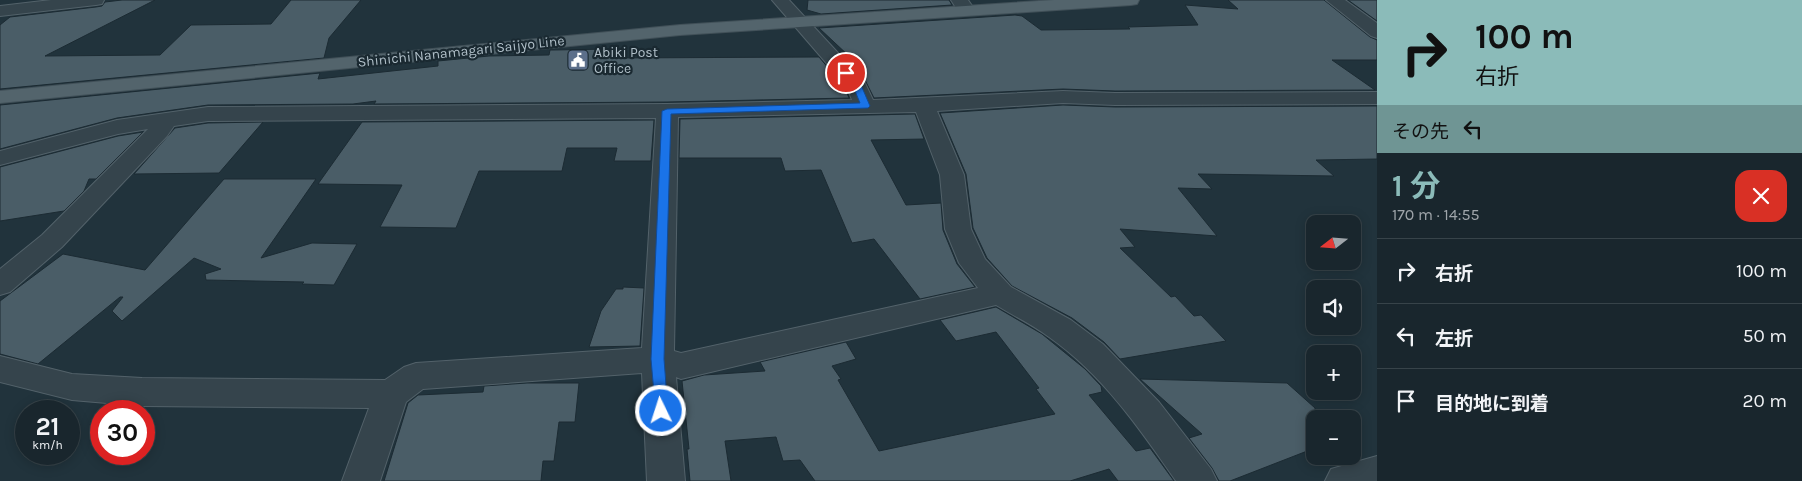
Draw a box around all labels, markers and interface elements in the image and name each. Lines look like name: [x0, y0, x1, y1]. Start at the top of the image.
text: 100 m: [1475, 16, 1574, 57]
icon: right: [1392, 20, 1457, 85]
street label: Shinichi Nanamagari Saijyo Line: [357, 32, 565, 71]
place label: Abiki Post Office: [594, 44, 658, 77]
public building icon: Abiki Post Office: [566, 48, 590, 72]
pin: [825, 52, 867, 94]
icon: arrive: [832, 59, 860, 87]
text: 右折: [1475, 64, 1519, 90]
icon: left: [1459, 115, 1487, 143]
text: その先: [1392, 121, 1449, 143]
text: 1 分: [1392, 168, 1440, 204]
button: close: [1735, 170, 1787, 222]
text: 170 m · 14:55: [1392, 205, 1480, 224]
north arrow: [1306, 215, 1361, 270]
map controls: [1306, 215, 1361, 465]
icon: right: [1392, 257, 1420, 285]
text: 100 m: [1736, 260, 1787, 282]
text: 右折: [1435, 263, 1473, 285]
button: sound: [1306, 280, 1361, 335]
icon: left: [1392, 322, 1420, 350]
text: 50 m: [1743, 325, 1787, 347]
text: 左折: [1435, 328, 1473, 350]
button: +: [1306, 345, 1361, 400]
position arrow: [634, 384, 686, 436]
icon: arrive: [1392, 387, 1420, 415]
text: 20 m: [1742, 390, 1787, 412]
text: 目的地に到着: [1435, 393, 1549, 415]
speed limit sign: 30: [90, 400, 155, 465]
button: −: [1306, 410, 1361, 465]
text: 21: [35, 412, 60, 441]
text: km/h: [32, 438, 63, 452]

